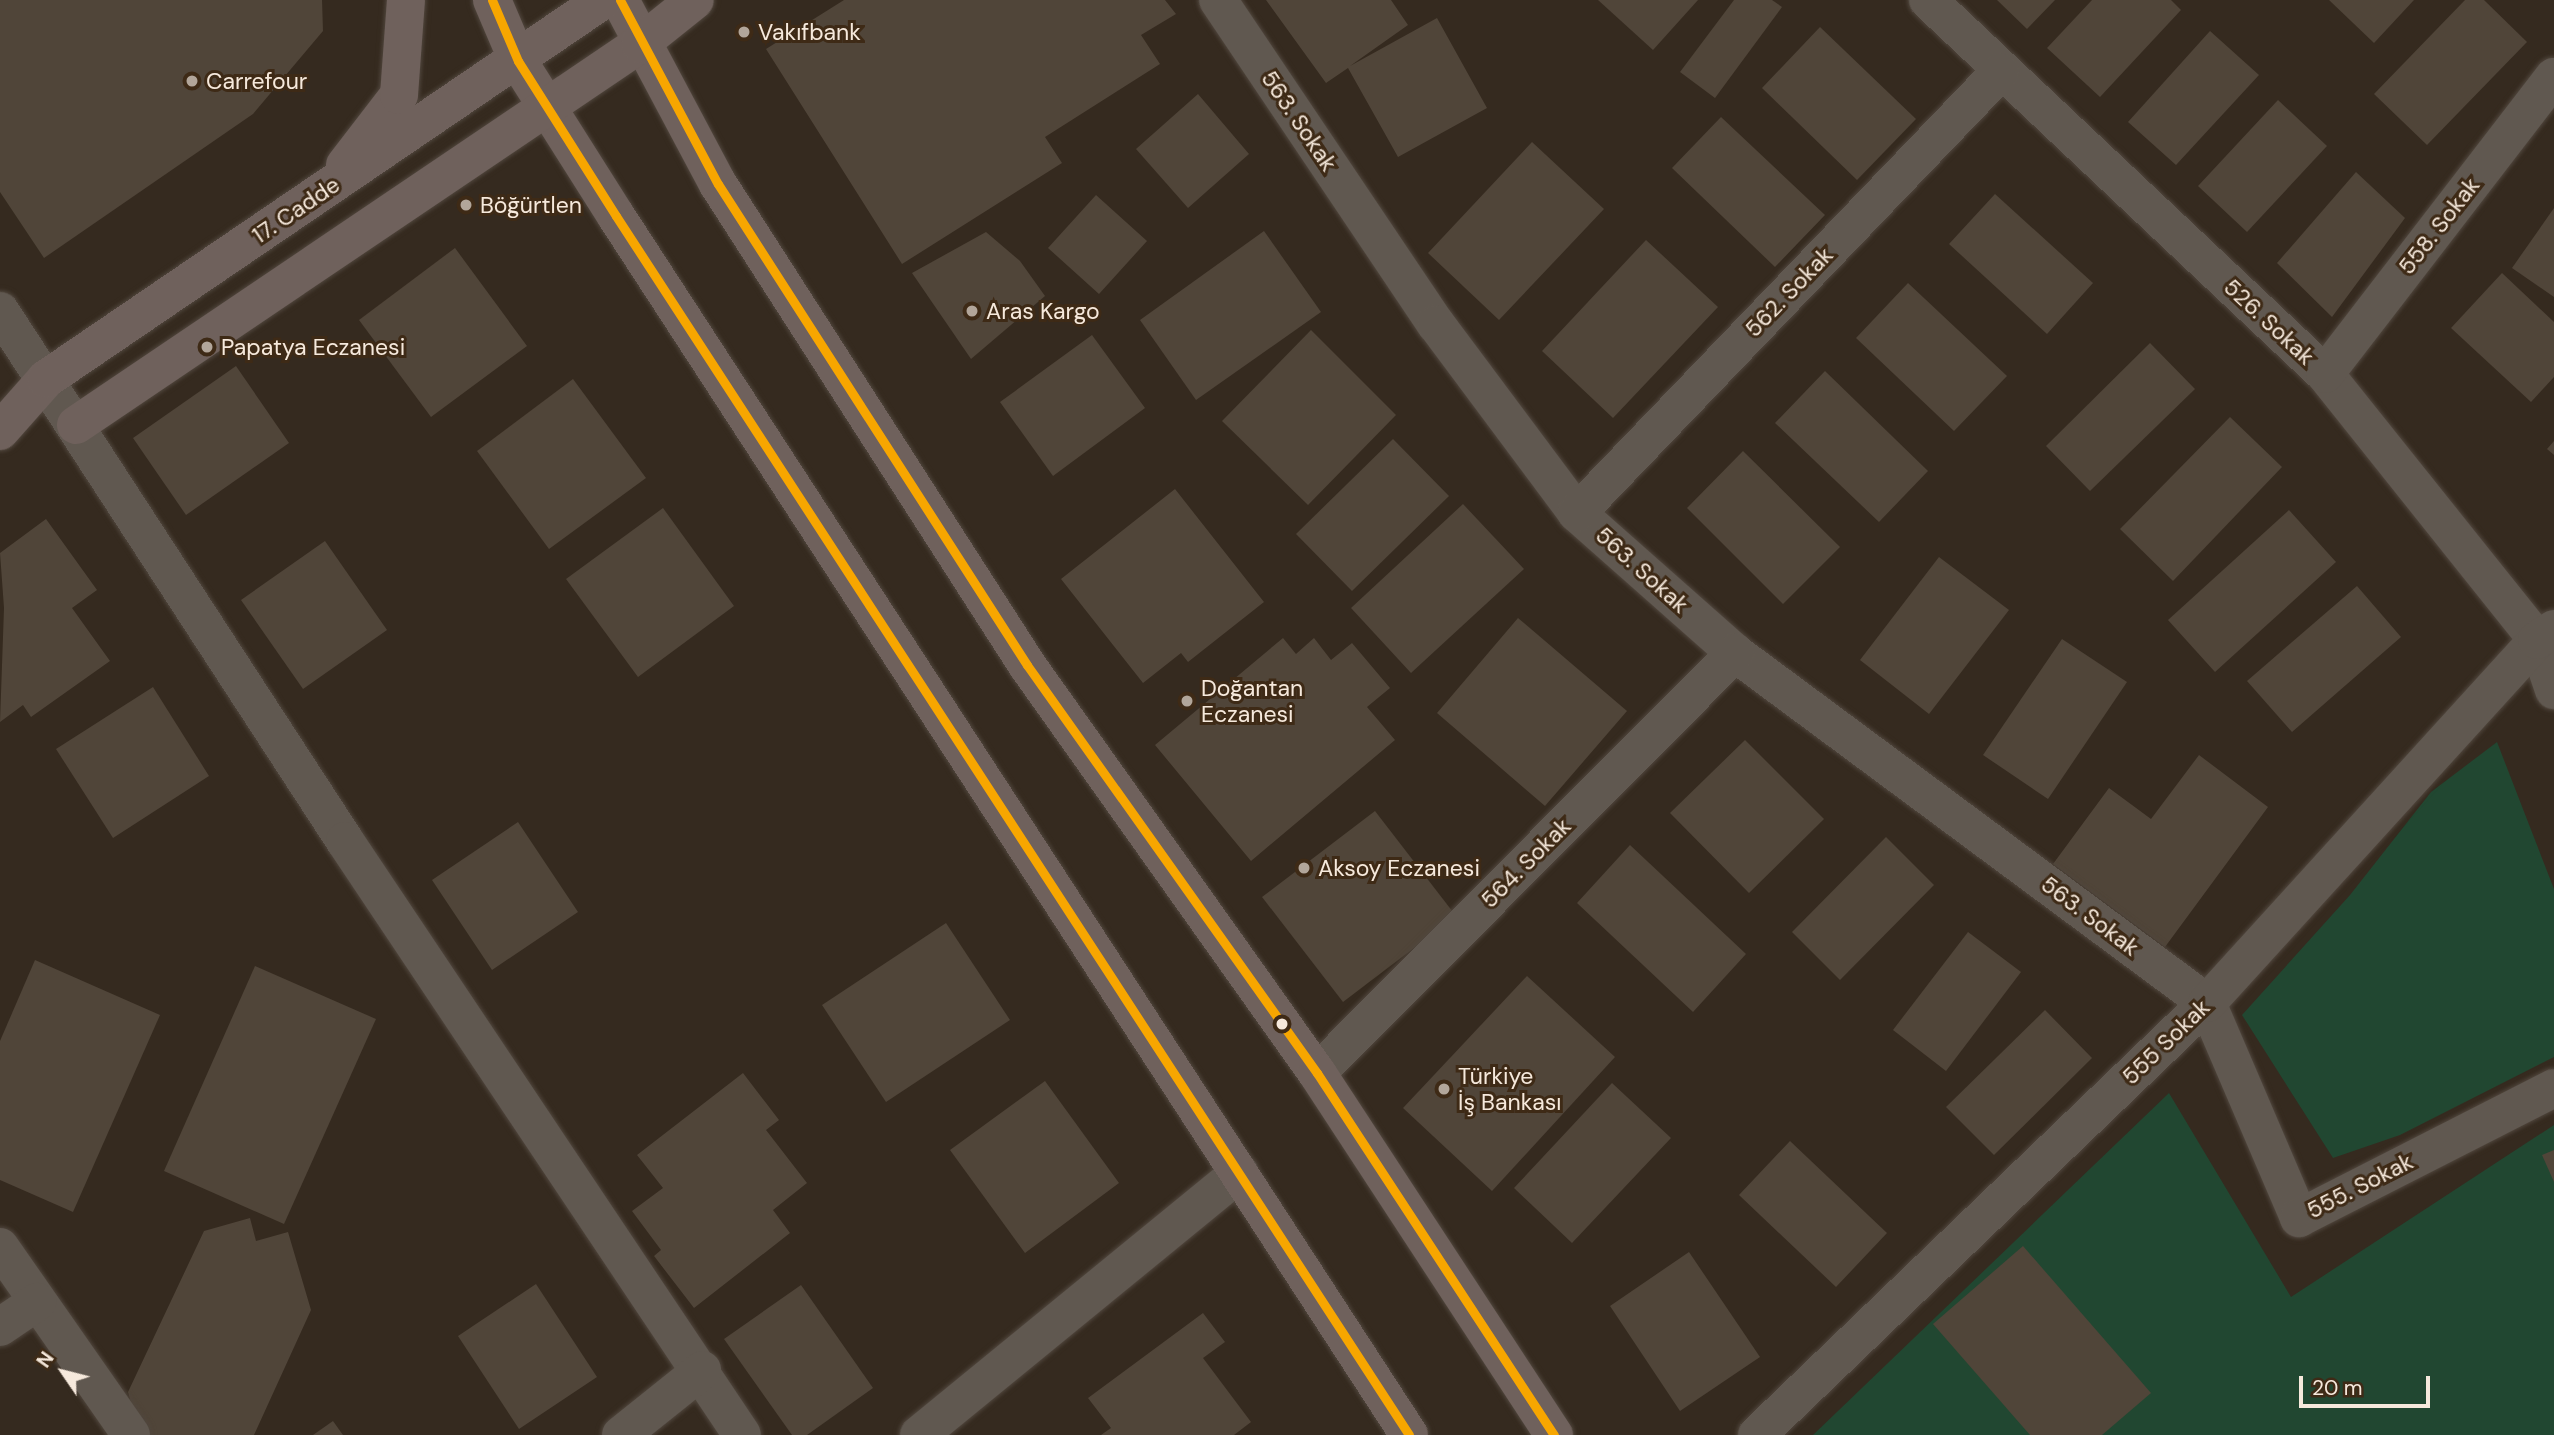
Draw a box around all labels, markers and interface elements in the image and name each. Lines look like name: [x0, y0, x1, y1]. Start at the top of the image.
place label: Vakıfbank: [758, 18, 861, 46]
marker: Vakıfbank: [736, 24, 752, 40]
street label: 563. Sokak: [1255, 65, 1343, 177]
place label: Carrefour: [206, 67, 307, 95]
marker: Carrefour: [184, 73, 200, 89]
street label: 17. Cadde: [247, 171, 345, 249]
street label: 558. Sokak: [2393, 172, 2485, 280]
place label: Böğürtlen: [480, 191, 582, 219]
marker: Böğürtlen: [458, 197, 474, 213]
street label: 562. Sokak: [1739, 241, 1839, 343]
street label: 526. Sokak: [2218, 273, 2320, 371]
place label: Aras Kargo: [986, 297, 1100, 325]
marker: Aras Kargo: [964, 303, 980, 319]
place label: Papatya Eczanesi: [221, 333, 405, 361]
marker: Papatya Eczanesi: [199, 339, 215, 355]
street label: 563. Sokak: [1590, 521, 1694, 619]
place label: Doğantan Eczanesi: [1201, 674, 1303, 728]
marker: Doğantan Eczanesi: [1179, 693, 1195, 709]
street label: 564. Sokak: [1475, 812, 1577, 914]
place label: Aksoy Eczanesi: [1318, 854, 1480, 882]
marker: Aksoy Eczanesi: [1296, 860, 1312, 876]
street label: 563. Sokak: [2036, 870, 2144, 962]
street label: 555 Sokak: [2117, 994, 2215, 1090]
unlabelled marker: [1275, 1017, 1289, 1031]
place label: Türkiye İş Bankası: [1458, 1062, 1561, 1116]
marker: Türkiye İş Bankası: [1436, 1081, 1452, 1097]
street label: 555. Sokak: [2302, 1148, 2418, 1224]
north arrow: [28, 1337, 98, 1407]
text: N: [31, 1347, 60, 1373]
scale bar: [2302, 1362, 2433, 1406]
text: 20 m: [2312, 1374, 2363, 1402]

